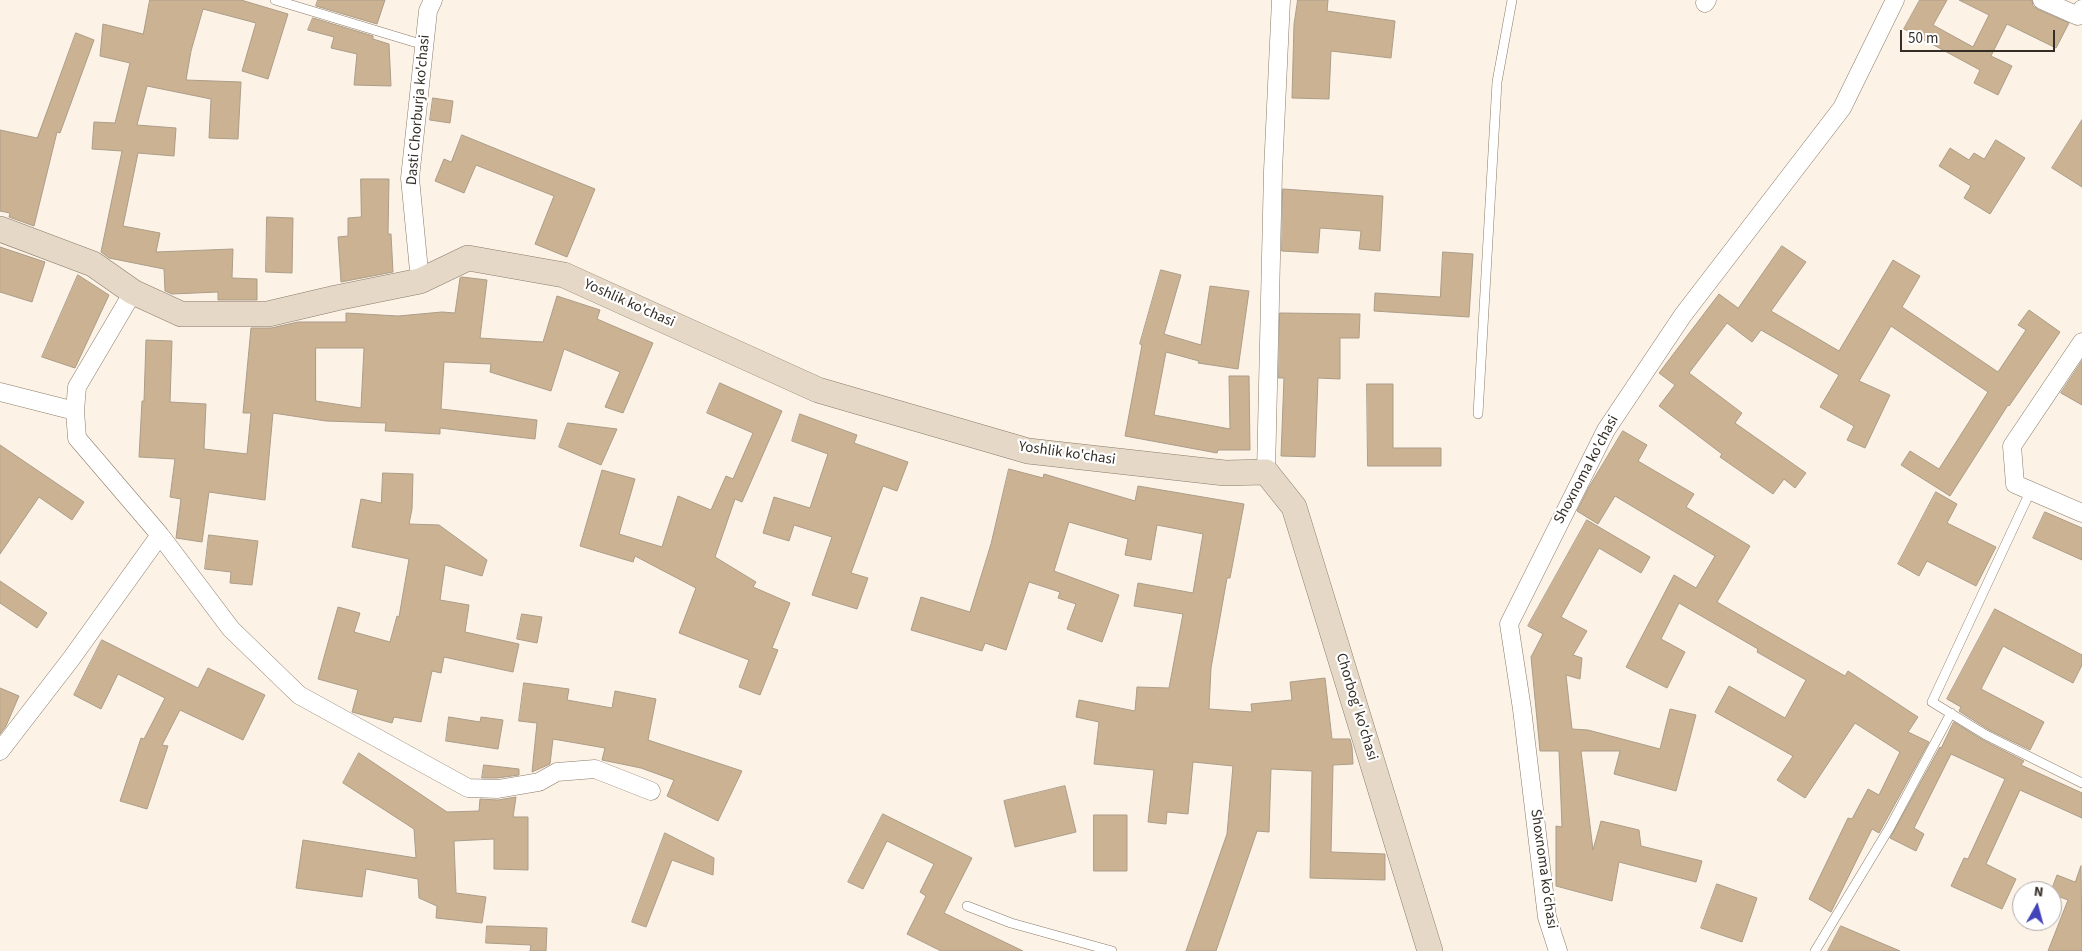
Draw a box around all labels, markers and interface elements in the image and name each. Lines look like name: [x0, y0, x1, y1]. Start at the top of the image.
scale bar: [1902, 20, 2057, 52]
text: 50 m: [1908, 28, 1938, 49]
street label: Dasti Chorburja ko'chasi: [403, 34, 435, 186]
street label: Yoshlik ko'chasi: [581, 276, 677, 332]
street label: Shoxnoma ko'chasi: [1551, 412, 1623, 528]
street label: Yoshlik ko'chasi: [1017, 438, 1117, 470]
street label: Chorbog' ko'chasi: [1331, 651, 1381, 763]
street label: Shoxnoma ko'chasi: [1526, 808, 1560, 930]
north arrow: [2012, 881, 2062, 931]
text: N: [2033, 882, 2045, 903]

